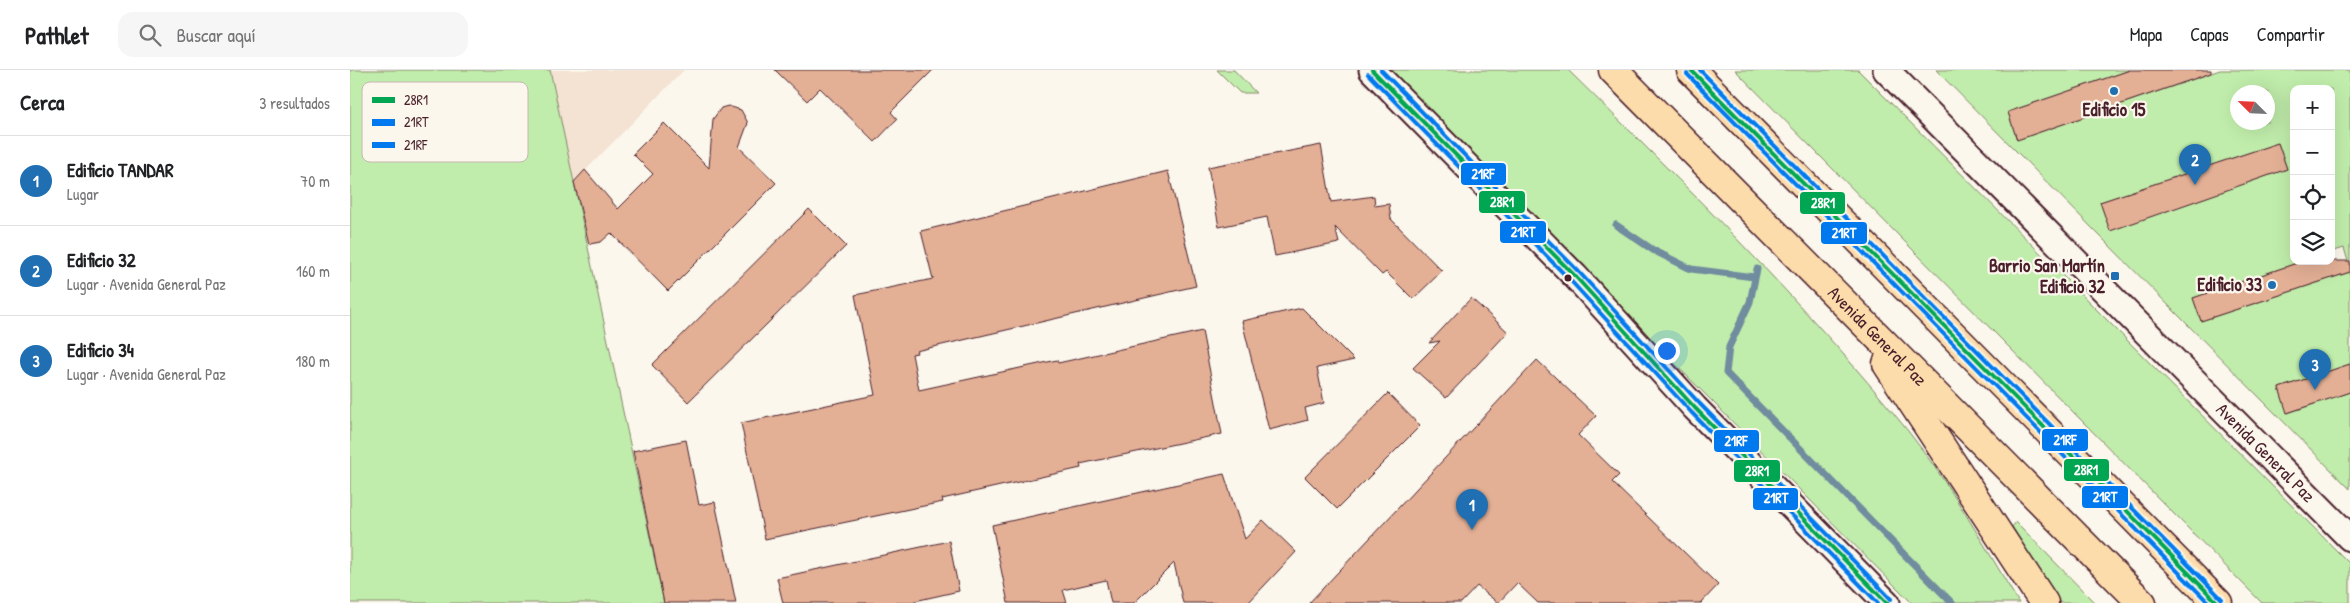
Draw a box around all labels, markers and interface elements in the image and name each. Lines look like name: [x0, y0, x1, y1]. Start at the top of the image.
search box: [118, 12, 468, 57]
text: Pathlet: [25, 19, 88, 51]
icon: search: [136, 21, 164, 49]
text: Buscar aquí: [176, 22, 256, 48]
text: Mapa: [2130, 22, 2162, 47]
text: Capas: [2190, 22, 2229, 47]
text: Compartir: [2257, 22, 2325, 47]
legend: [362, 82, 528, 162]
marker: Edificio 15: [2108, 85, 2120, 97]
north arrow: [2230, 85, 2275, 130]
map controls: [2290, 85, 2335, 265]
button: +: [2290, 85, 2335, 130]
text: Cerca: [20, 88, 64, 117]
text: 28R1: [404, 90, 428, 109]
text: 3 resultados: [259, 92, 330, 114]
place label: Edificio 15: [2083, 97, 2146, 122]
text: 21RT: [404, 112, 429, 131]
button: −: [2290, 130, 2335, 175]
text: 21RF: [404, 135, 428, 154]
pin: 2: [2179, 144, 2211, 185]
text: Edificio TANDAR: [67, 157, 174, 183]
line badge: 21RF: [1460, 162, 1507, 186]
text: 21RF: [1471, 164, 1495, 183]
text: 1: [33, 170, 39, 192]
text: 70 m: [300, 170, 330, 192]
button: locate: [2290, 175, 2335, 220]
text: Lugar: [67, 183, 99, 205]
line badge: 28R1: [1478, 190, 1526, 214]
line badge: 28R1: [1799, 191, 1846, 215]
text: 28R1: [1490, 192, 1514, 211]
text: 28R1: [1811, 193, 1835, 212]
line badge: 21RT: [1499, 220, 1547, 244]
button: layers: [2290, 220, 2335, 265]
line badge: 21RT: [1820, 221, 1868, 245]
text: 21RT: [1511, 222, 1536, 241]
text: 21RT: [1832, 223, 1857, 242]
text: Edificio 32: [67, 247, 136, 273]
place label: Barrio San Martín Edificio 32: [1989, 253, 2106, 299]
text: 2: [32, 260, 40, 282]
text: 160 m: [296, 260, 330, 282]
marker: Barrio San Martín Edificio 32: [2109, 270, 2121, 282]
place label: Edificio 33: [2197, 272, 2262, 297]
text: Lugar · Avenida General Paz: [67, 273, 226, 295]
unlabelled marker: [1563, 273, 1573, 283]
marker: Edificio 33: [2266, 279, 2278, 291]
street label: Avenida General Paz: [1822, 280, 1933, 391]
text: Edificio 34: [67, 337, 134, 363]
your location: [1654, 338, 1680, 364]
pin: 3: [2299, 349, 2331, 390]
text: 3: [32, 350, 40, 372]
text: 180 m: [296, 350, 330, 372]
text: Lugar · Avenida General Paz: [67, 363, 226, 385]
street label: Avenida General Paz: [2211, 397, 2321, 508]
line badge: 21RF: [2041, 428, 2089, 452]
line badge: 21RF: [1713, 429, 1760, 453]
text: 21RF: [2053, 430, 2077, 449]
text: 21RF: [1724, 431, 1748, 450]
line badge: 28R1: [2063, 458, 2110, 482]
line badge: 28R1: [1733, 459, 1781, 483]
text: 28R1: [2074, 460, 2098, 479]
text: 28R1: [1745, 461, 1769, 480]
line badge: 21RT: [2081, 485, 2129, 509]
line badge: 21RT: [1752, 487, 1799, 511]
text: 21RT: [2093, 487, 2118, 506]
text: 21RT: [1764, 488, 1789, 507]
pin: 1: [1456, 489, 1488, 530]

